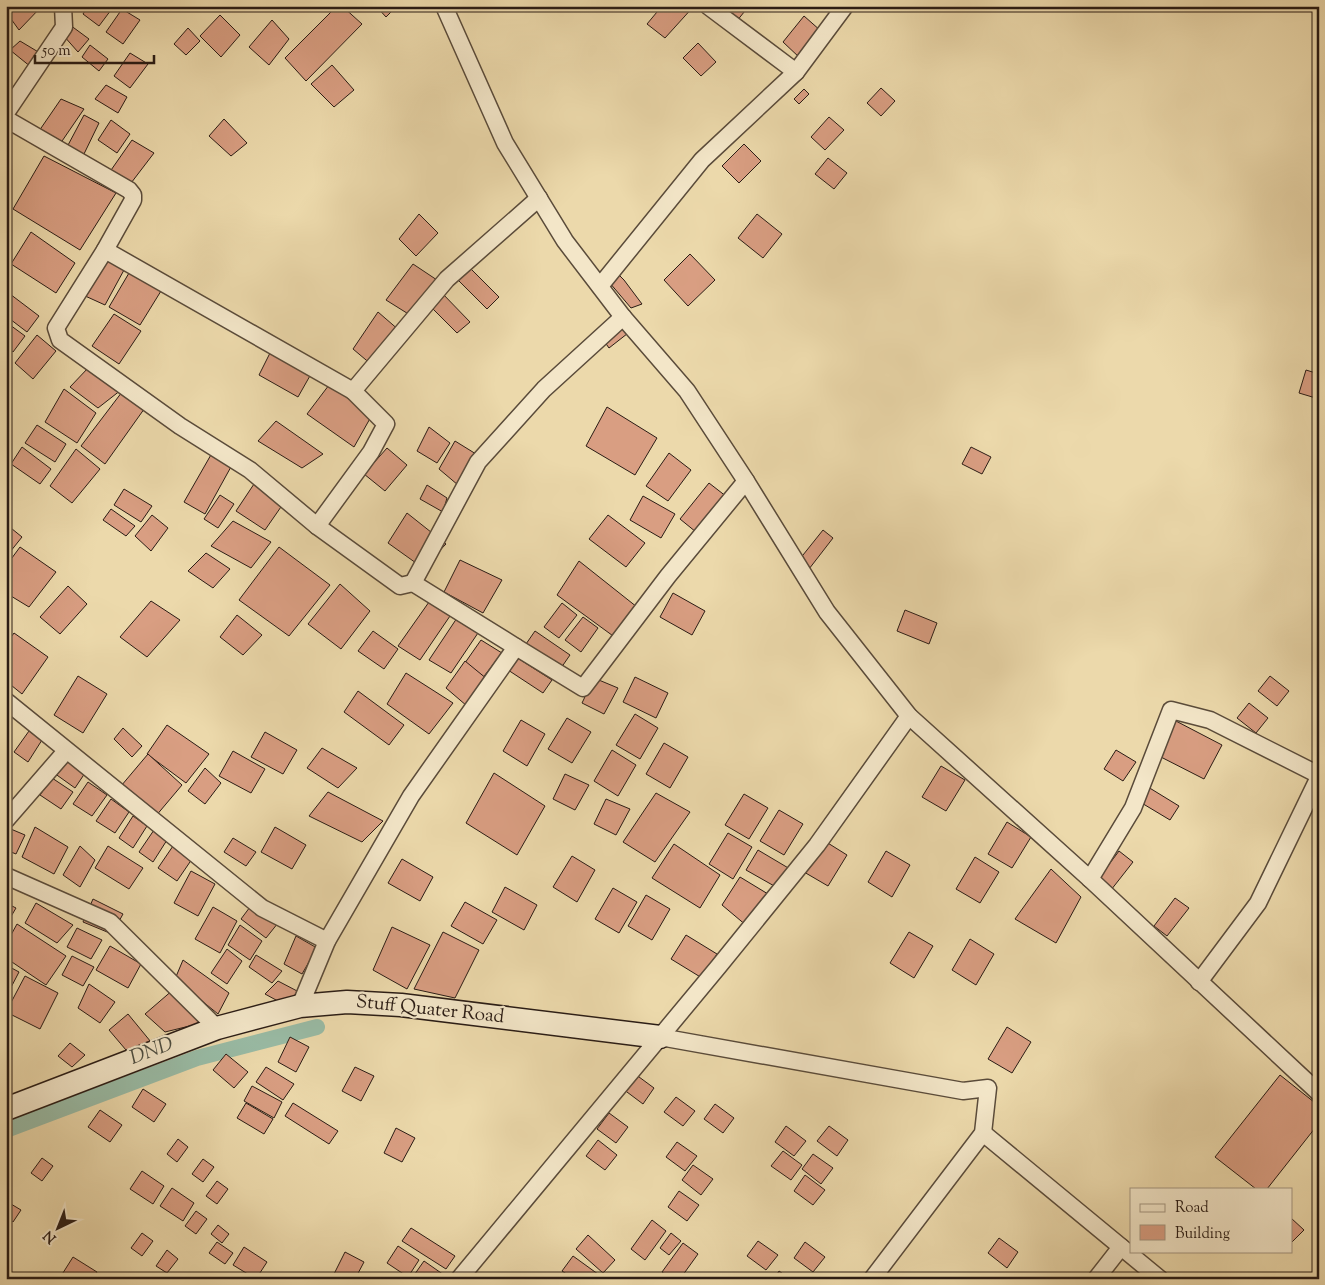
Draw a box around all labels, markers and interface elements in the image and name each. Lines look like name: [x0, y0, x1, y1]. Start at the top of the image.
scale bar: [35, 32, 154, 64]
text: 50 m: [41, 41, 71, 62]
street label: Stuff Quater Road: [354, 989, 506, 1031]
water label: DND: [126, 1030, 178, 1074]
legend: [1130, 1188, 1292, 1252]
text: Road: [1175, 1198, 1209, 1219]
north arrow: [32, 1202, 82, 1252]
text: Building: [1175, 1224, 1230, 1245]
text: N: [40, 1225, 61, 1247]

